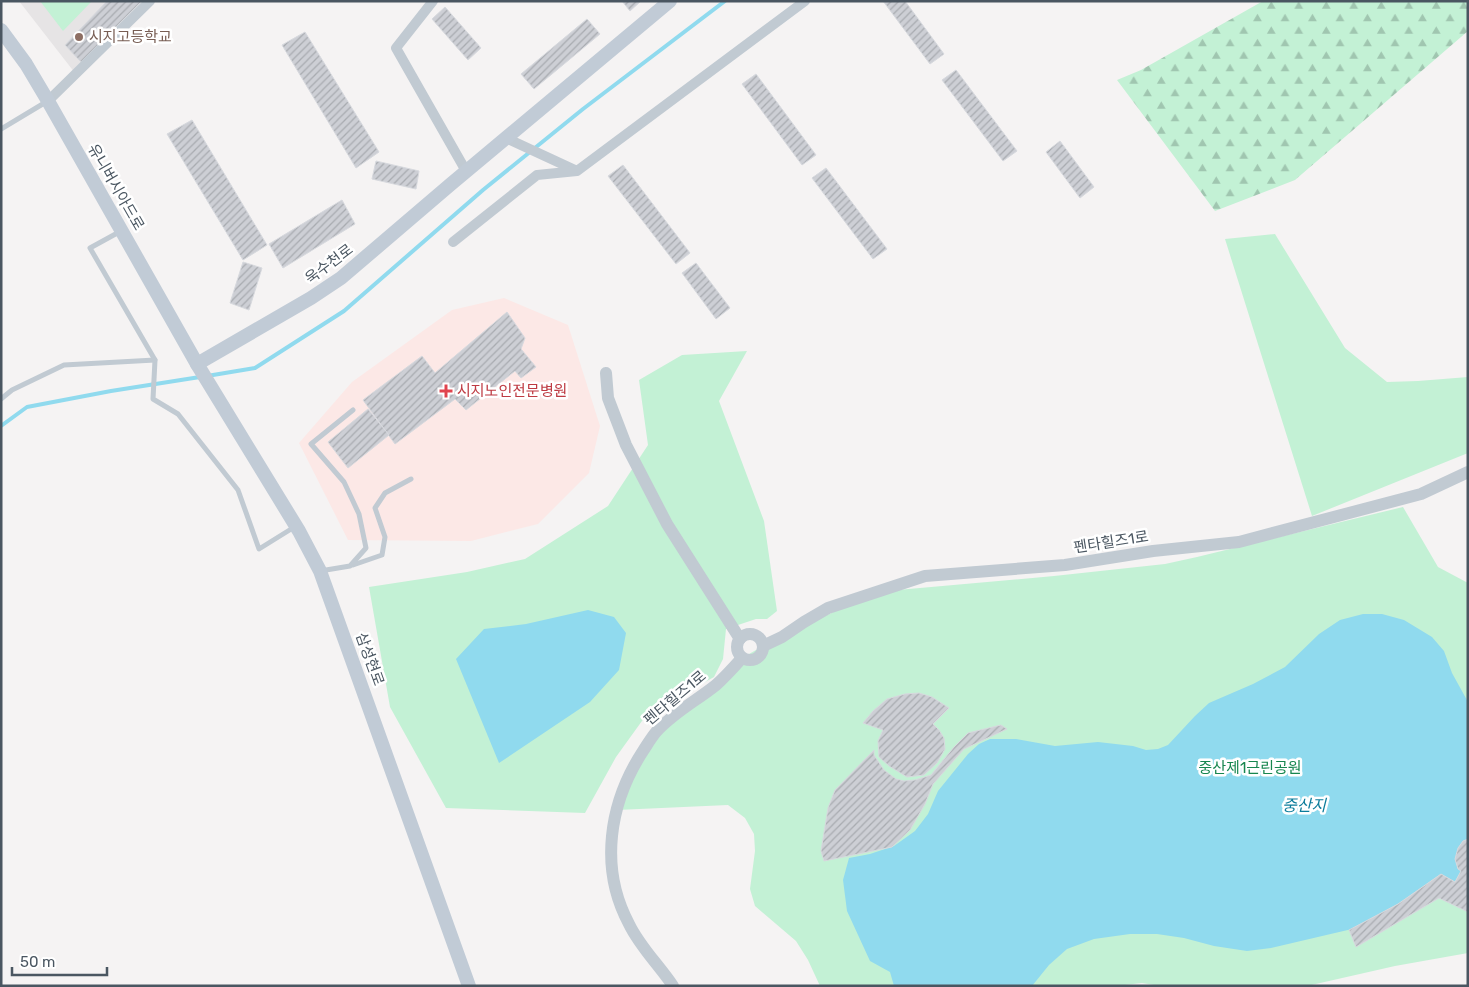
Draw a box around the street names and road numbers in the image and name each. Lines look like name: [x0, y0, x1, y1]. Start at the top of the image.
street label: 유니버시아드로: [84, 141, 148, 233]
street label: 욱수천로: [302, 240, 356, 288]
street label: 펜타힐즈1로: [1072, 527, 1150, 557]
street label: 삼성현로: [352, 630, 388, 688]
street label: 펜타힐즈1로: [640, 667, 710, 729]

